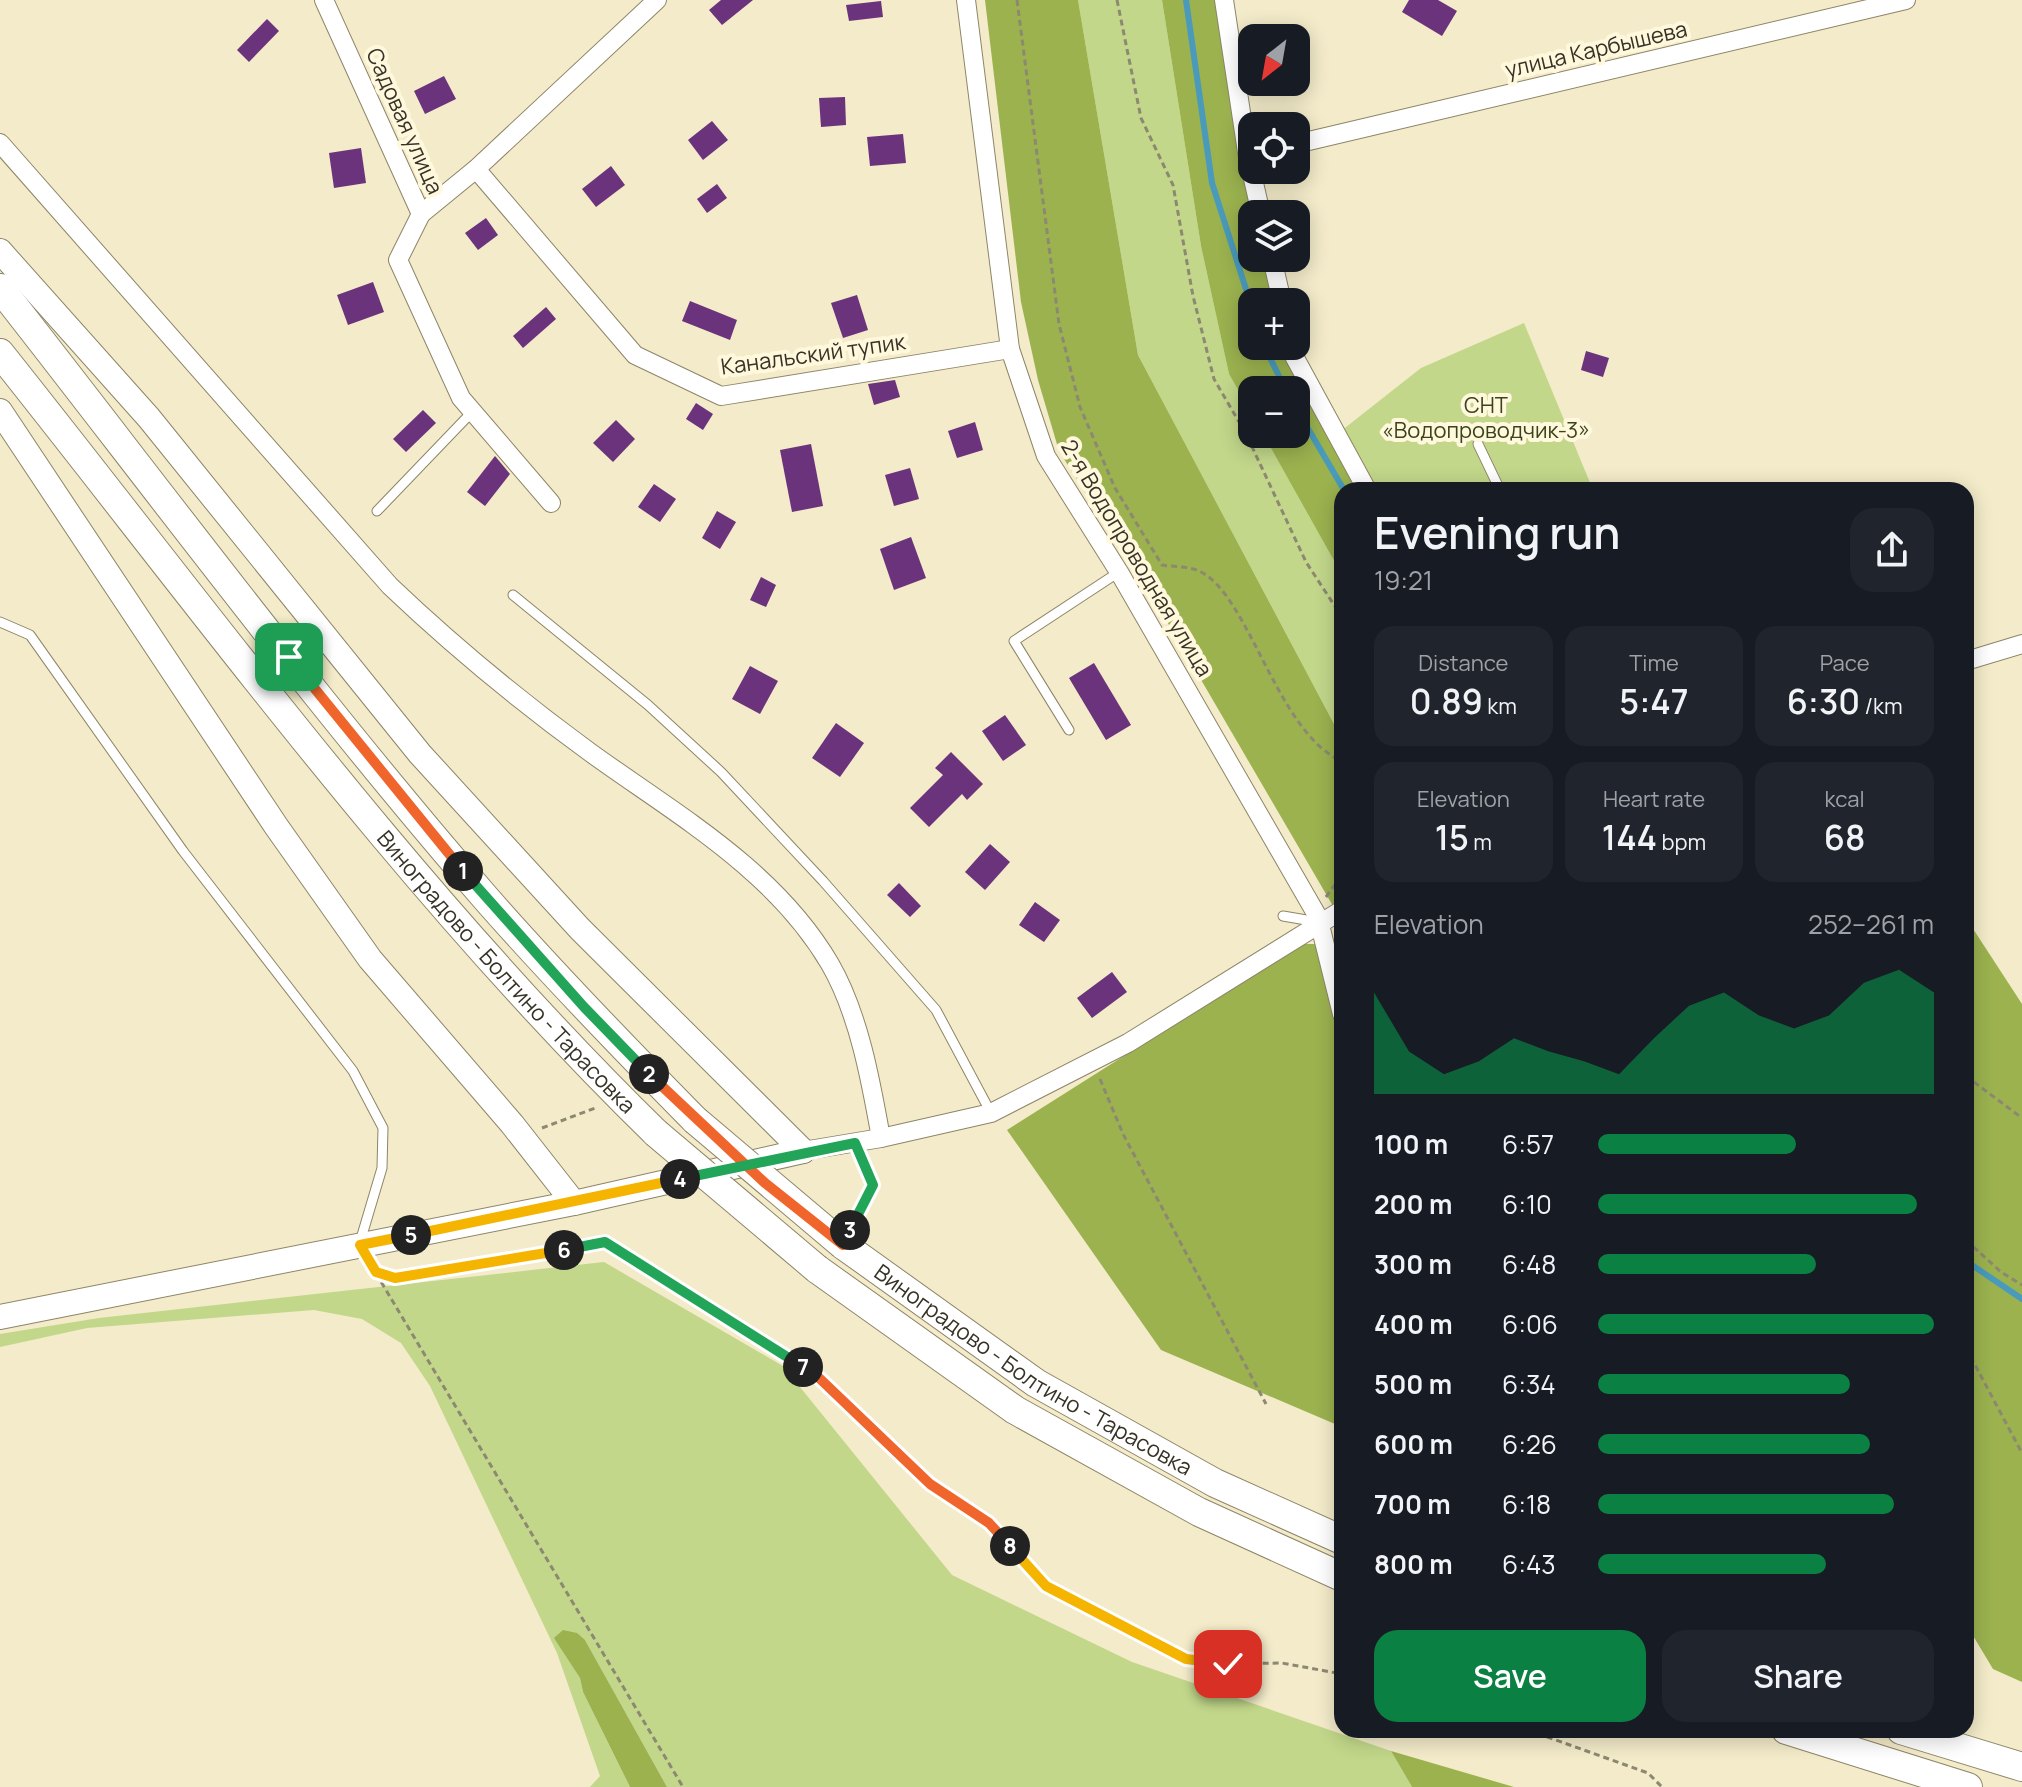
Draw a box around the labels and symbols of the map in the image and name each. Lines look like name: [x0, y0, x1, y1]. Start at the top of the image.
street label: улица Карбышева: [1502, 13, 1690, 85]
north arrow: [1238, 24, 1310, 96]
street label: Садовая улица: [359, 43, 451, 199]
street label: Канальский тупик: [719, 326, 908, 382]
park label: СНТ «Водопроводчик-3»: [1382, 390, 1590, 445]
street label: 2-я Водопроводная улица: [1054, 434, 1220, 682]
pin: [255, 623, 323, 691]
street label: Виноградово - Болтино - Тарасовка: [370, 824, 643, 1120]
pin: 1: [443, 851, 483, 891]
pin: 2: [629, 1054, 669, 1094]
pin: 4: [660, 1159, 700, 1199]
pin: 3: [830, 1210, 870, 1250]
pin: 5: [391, 1215, 431, 1255]
pin: 6: [544, 1230, 584, 1270]
street label: Виноградово - Болтино - Тарасовка: [868, 1257, 1198, 1482]
pin: 7: [783, 1347, 823, 1387]
pin: 8: [990, 1526, 1030, 1566]
pin: [1194, 1630, 1262, 1698]

